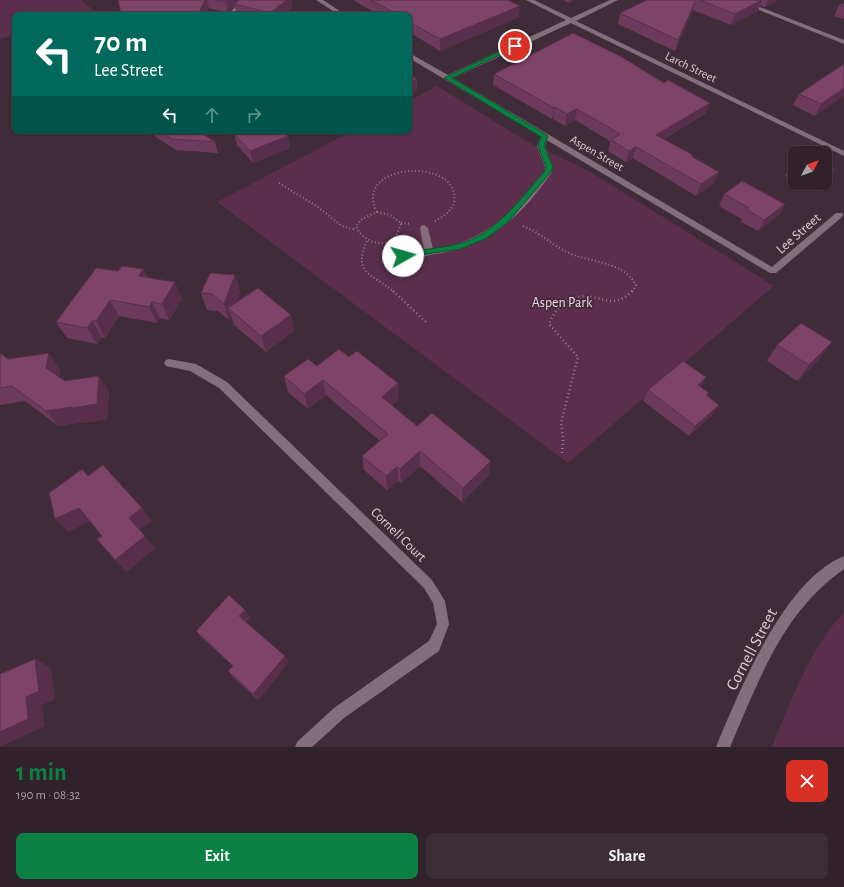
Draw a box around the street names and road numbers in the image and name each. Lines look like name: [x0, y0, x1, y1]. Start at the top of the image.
street label: Larch Street: [663, 49, 719, 85]
street label: Aspen Street: [568, 133, 626, 173]
street label: Lee Street: [774, 210, 824, 257]
street label: Cornell Court: [368, 505, 429, 565]
street label: Cornell Street: [723, 605, 780, 693]

